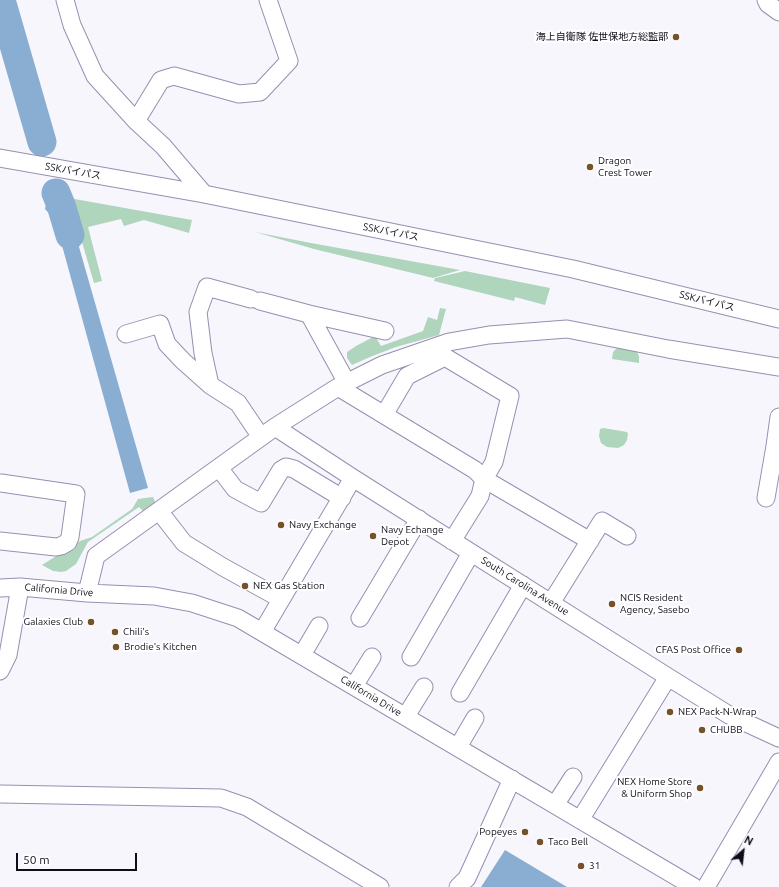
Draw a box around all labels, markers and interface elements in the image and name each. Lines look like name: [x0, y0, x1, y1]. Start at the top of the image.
place label: 海上自衛隊 佐世保地方総監部: [536, 31, 668, 43]
marker: 海上自衛隊 佐世保地方総監部: [671, 32, 681, 42]
place label: Dragon Crest Tower: [598, 155, 652, 178]
street label: SSKバイパス: [44, 160, 102, 182]
marker: Dragon Crest Tower: [585, 162, 595, 172]
street label: SSKバイパス: [362, 221, 420, 243]
street label: SSKバイパス: [678, 288, 736, 314]
place label: Navy Exchange: [289, 519, 357, 531]
marker: Navy Exchange: [276, 520, 286, 530]
place label: Navy Echange Depot: [381, 524, 444, 548]
marker: Navy Echange Depot: [368, 531, 378, 541]
street label: South Carolina Avenue: [479, 554, 571, 618]
place label: NEX Gas Station: [253, 580, 325, 592]
street label: California Drive: [24, 581, 94, 599]
marker: NEX Gas Station: [240, 581, 250, 591]
place label: NCIS Resident Agency, Sasebo: [620, 592, 690, 616]
marker: NCIS Resident Agency, Sasebo: [607, 599, 617, 609]
place label: Galaxies Club: [24, 616, 83, 628]
marker: Galaxies Club: [86, 617, 96, 627]
place label: Chili's: [123, 626, 149, 638]
marker: Chili's: [110, 627, 120, 637]
place label: Brodie's Kitchen: [124, 641, 197, 653]
marker: Brodie's Kitchen: [111, 642, 121, 652]
place label: CFAS Post Office: [656, 644, 731, 656]
marker: CFAS Post Office: [734, 645, 744, 655]
street label: California Drive: [338, 673, 404, 719]
place label: NEX Pack-N-Wrap: [678, 706, 757, 718]
marker: NEX Pack-N-Wrap: [665, 707, 675, 717]
place label: CHUBB: [710, 724, 743, 736]
marker: CHUBB: [697, 725, 707, 735]
place label: NEX Home Store & Uniform Shop: [617, 776, 692, 800]
marker: NEX Home Store & Uniform Shop: [695, 783, 705, 793]
place label: Popeyes: [479, 826, 517, 838]
marker: Popeyes: [520, 827, 530, 837]
north arrow: [723, 831, 763, 871]
text: N: [742, 833, 755, 848]
place label: Taco Bell: [548, 836, 588, 848]
marker: Taco Bell: [535, 837, 545, 847]
scale bar: [18, 845, 139, 871]
text: 50 m: [23, 853, 50, 866]
place label: 31: [589, 860, 600, 872]
marker: 31: [576, 861, 586, 871]

